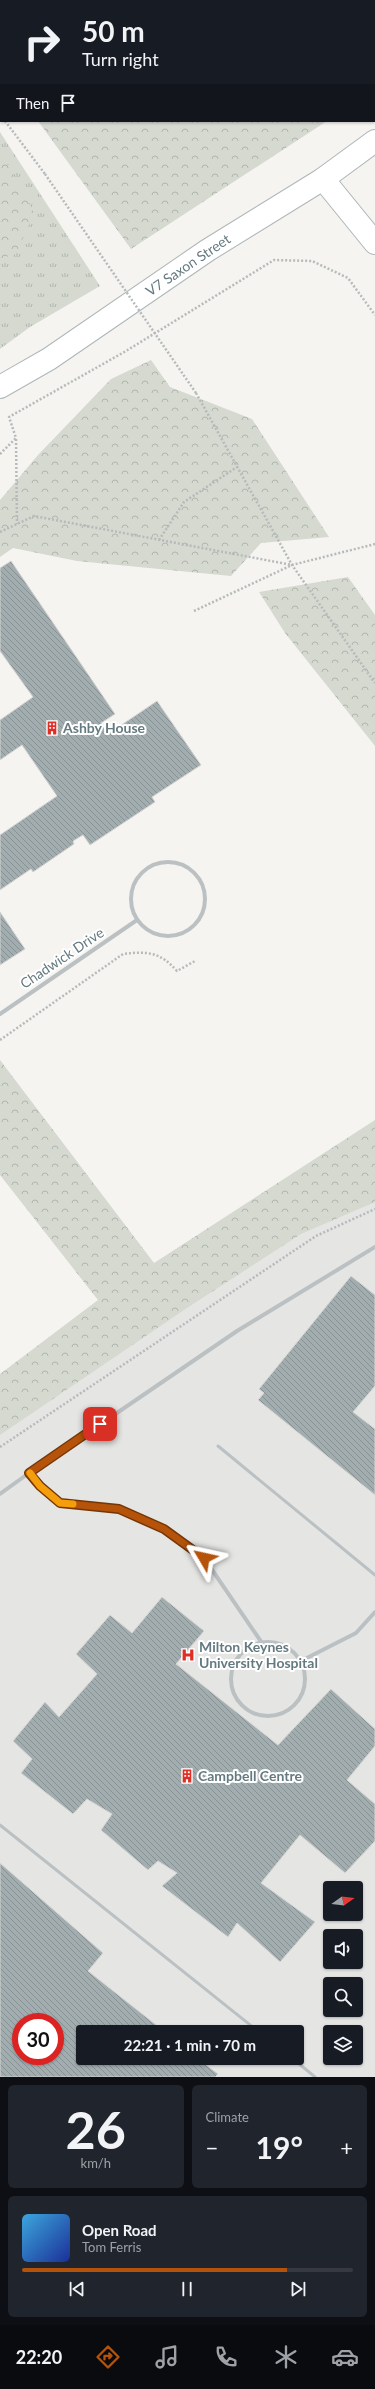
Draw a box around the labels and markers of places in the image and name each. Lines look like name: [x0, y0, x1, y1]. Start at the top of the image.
place label: Ashby House: [62, 719, 146, 736]
building icon: Ashby House: [44, 720, 60, 736]
pin: [83, 1407, 117, 1441]
place label: Milton Keynes University Hospital: [199, 1638, 318, 1671]
hospital icon: Milton Keynes University Hospital: [180, 1647, 196, 1663]
place label: Campbell Centre: [198, 1767, 302, 1784]
building icon: Campbell Centre: [179, 1768, 195, 1784]

